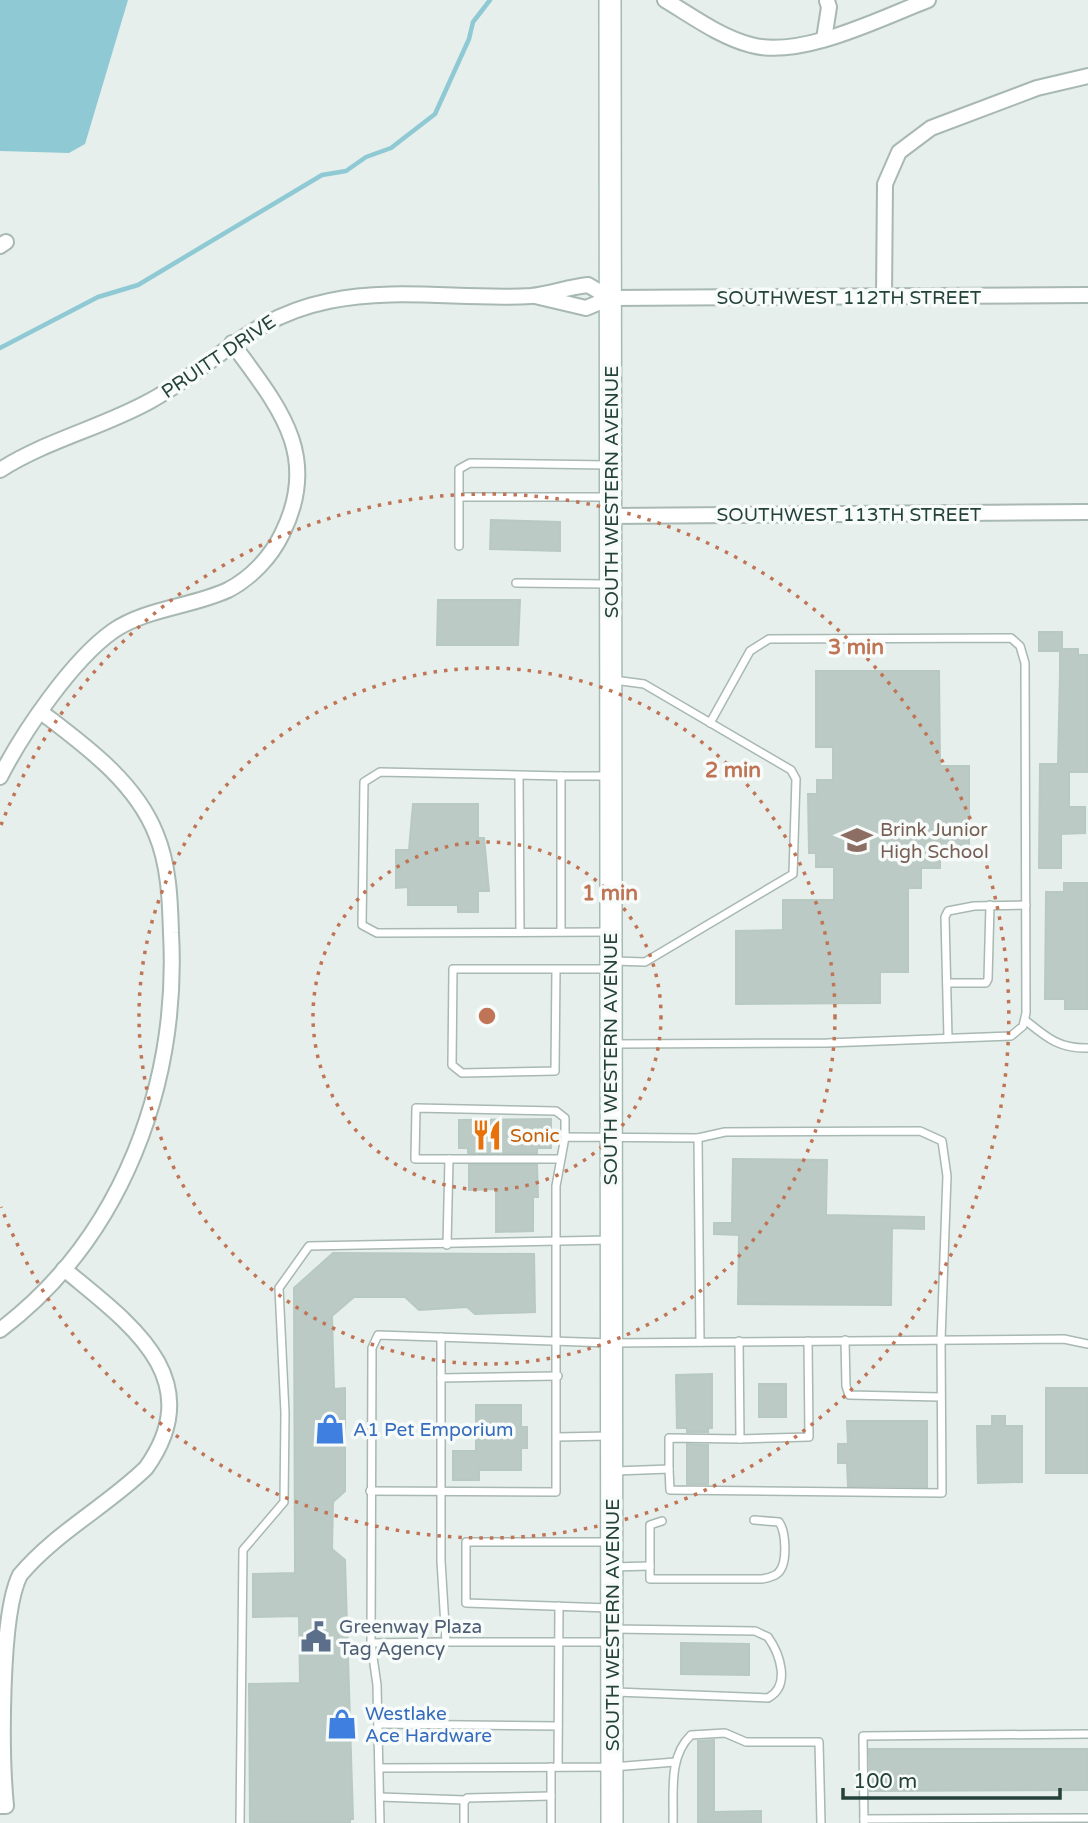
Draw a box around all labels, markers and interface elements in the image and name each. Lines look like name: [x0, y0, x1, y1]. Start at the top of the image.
street label: SOUTHWEST 112TH STREET: [717, 287, 982, 309]
street label: PRUITT DRIVE: [157, 311, 280, 403]
street label: SOUTH WESTERN AVENUE: [601, 366, 623, 618]
street label: SOUTHWEST 113TH STREET: [717, 504, 982, 526]
text: 3 min: [828, 635, 884, 660]
text: 2 min: [705, 758, 761, 783]
place label: Brink Junior High School: [880, 819, 989, 863]
school or university icon: Brink Junior High School: [840, 823, 874, 857]
text: 1 min: [582, 881, 638, 906]
street label: SOUTH WESTERN AVENUE: [600, 933, 622, 1185]
centre of rings: [475, 1004, 499, 1028]
restaurant icon: Sonic: [470, 1118, 504, 1152]
place label: Sonic: [510, 1125, 560, 1147]
shop icon: A1 Pet Emporium: [313, 1412, 347, 1446]
place label: A1 Pet Emporium: [353, 1419, 514, 1441]
street label: SOUTH WESTERN AVENUE: [602, 1499, 624, 1751]
place label: Greenway Plaza Tag Agency: [339, 1616, 482, 1660]
public building icon: Greenway Plaza Tag Agency: [299, 1620, 333, 1654]
place label: Westlake Ace Hardware: [365, 1703, 492, 1747]
shop icon: Westlake Ace Hardware: [325, 1707, 359, 1741]
scale bar: [843, 1756, 1060, 1800]
text: 100 m: [853, 1769, 917, 1794]

